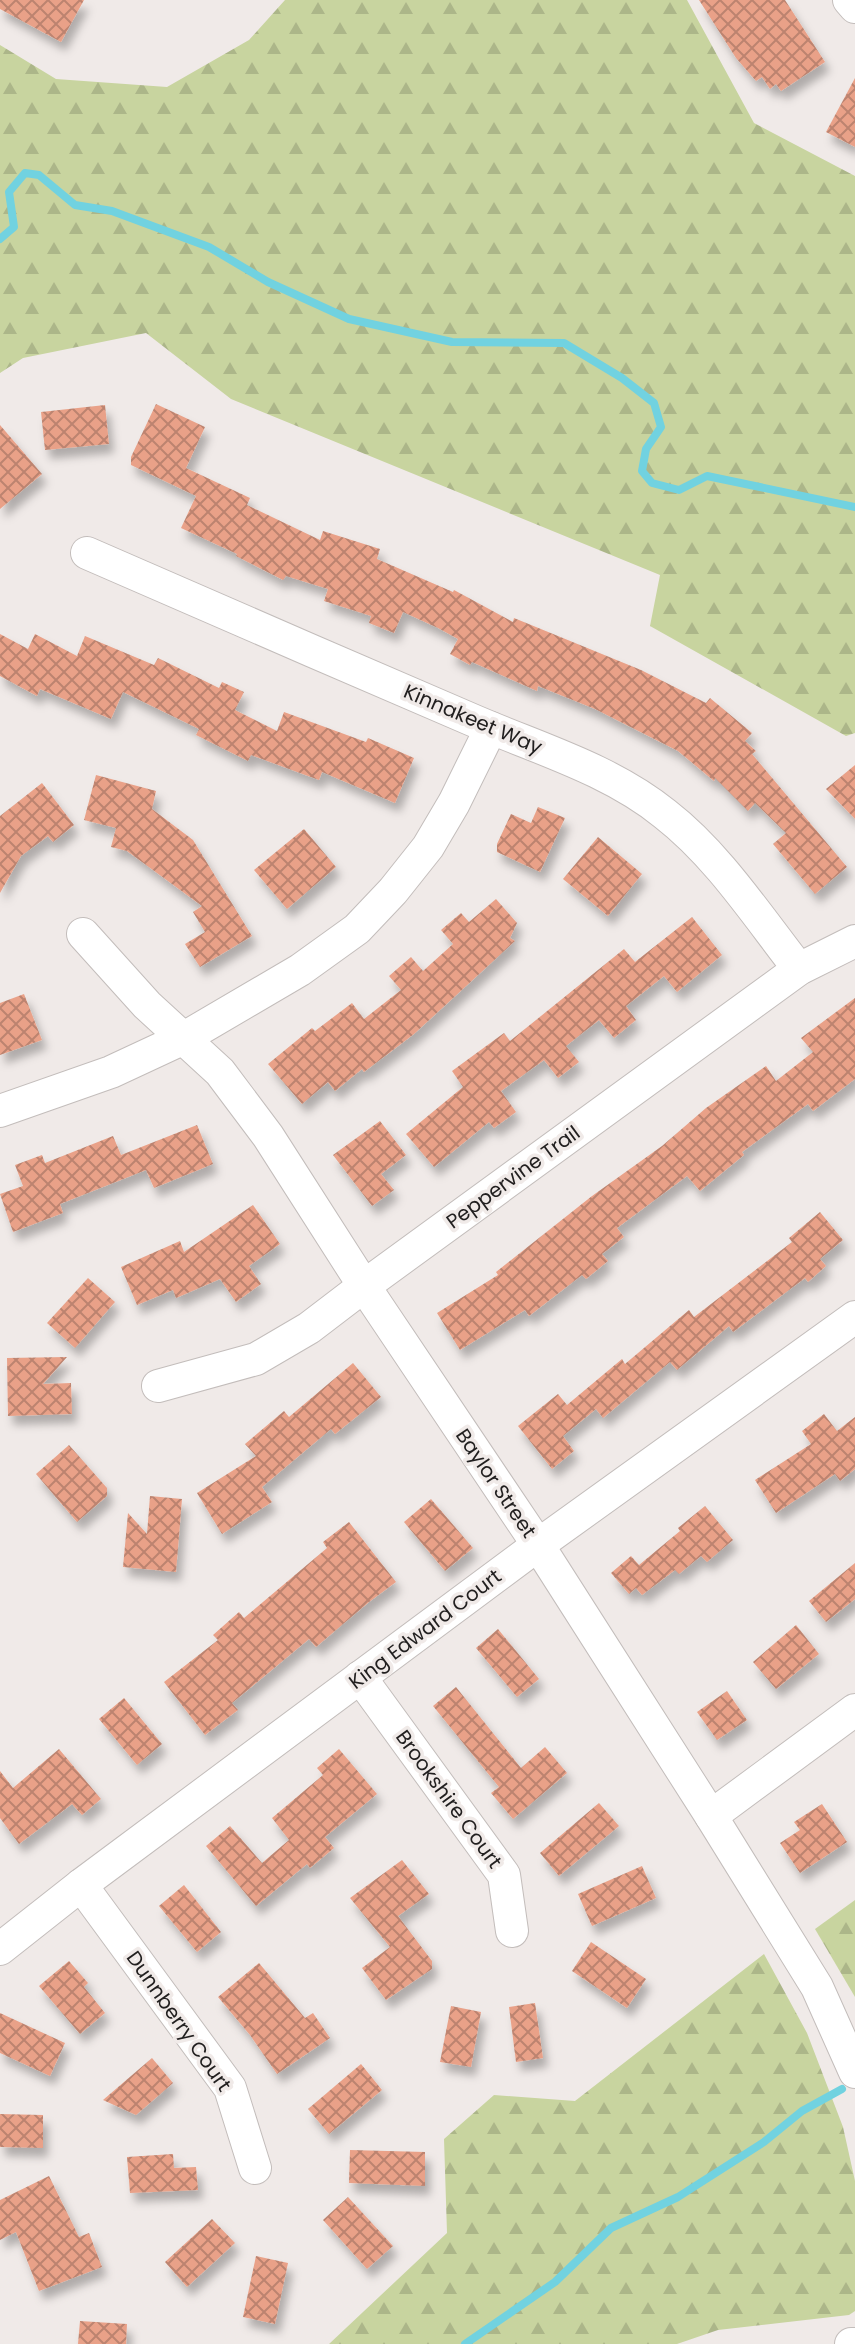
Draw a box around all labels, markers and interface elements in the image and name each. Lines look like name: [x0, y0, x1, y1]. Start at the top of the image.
street label: Kinnakeet Way: [399, 677, 547, 761]
street label: Peppervine Trail: [440, 1119, 586, 1235]
street label: Baylor Street: [449, 1423, 543, 1543]
street label: King Edward Court: [343, 1562, 507, 1696]
street label: Brookshire Court: [389, 1724, 509, 1874]
street label: Dunnberry Court: [120, 1945, 238, 2097]

